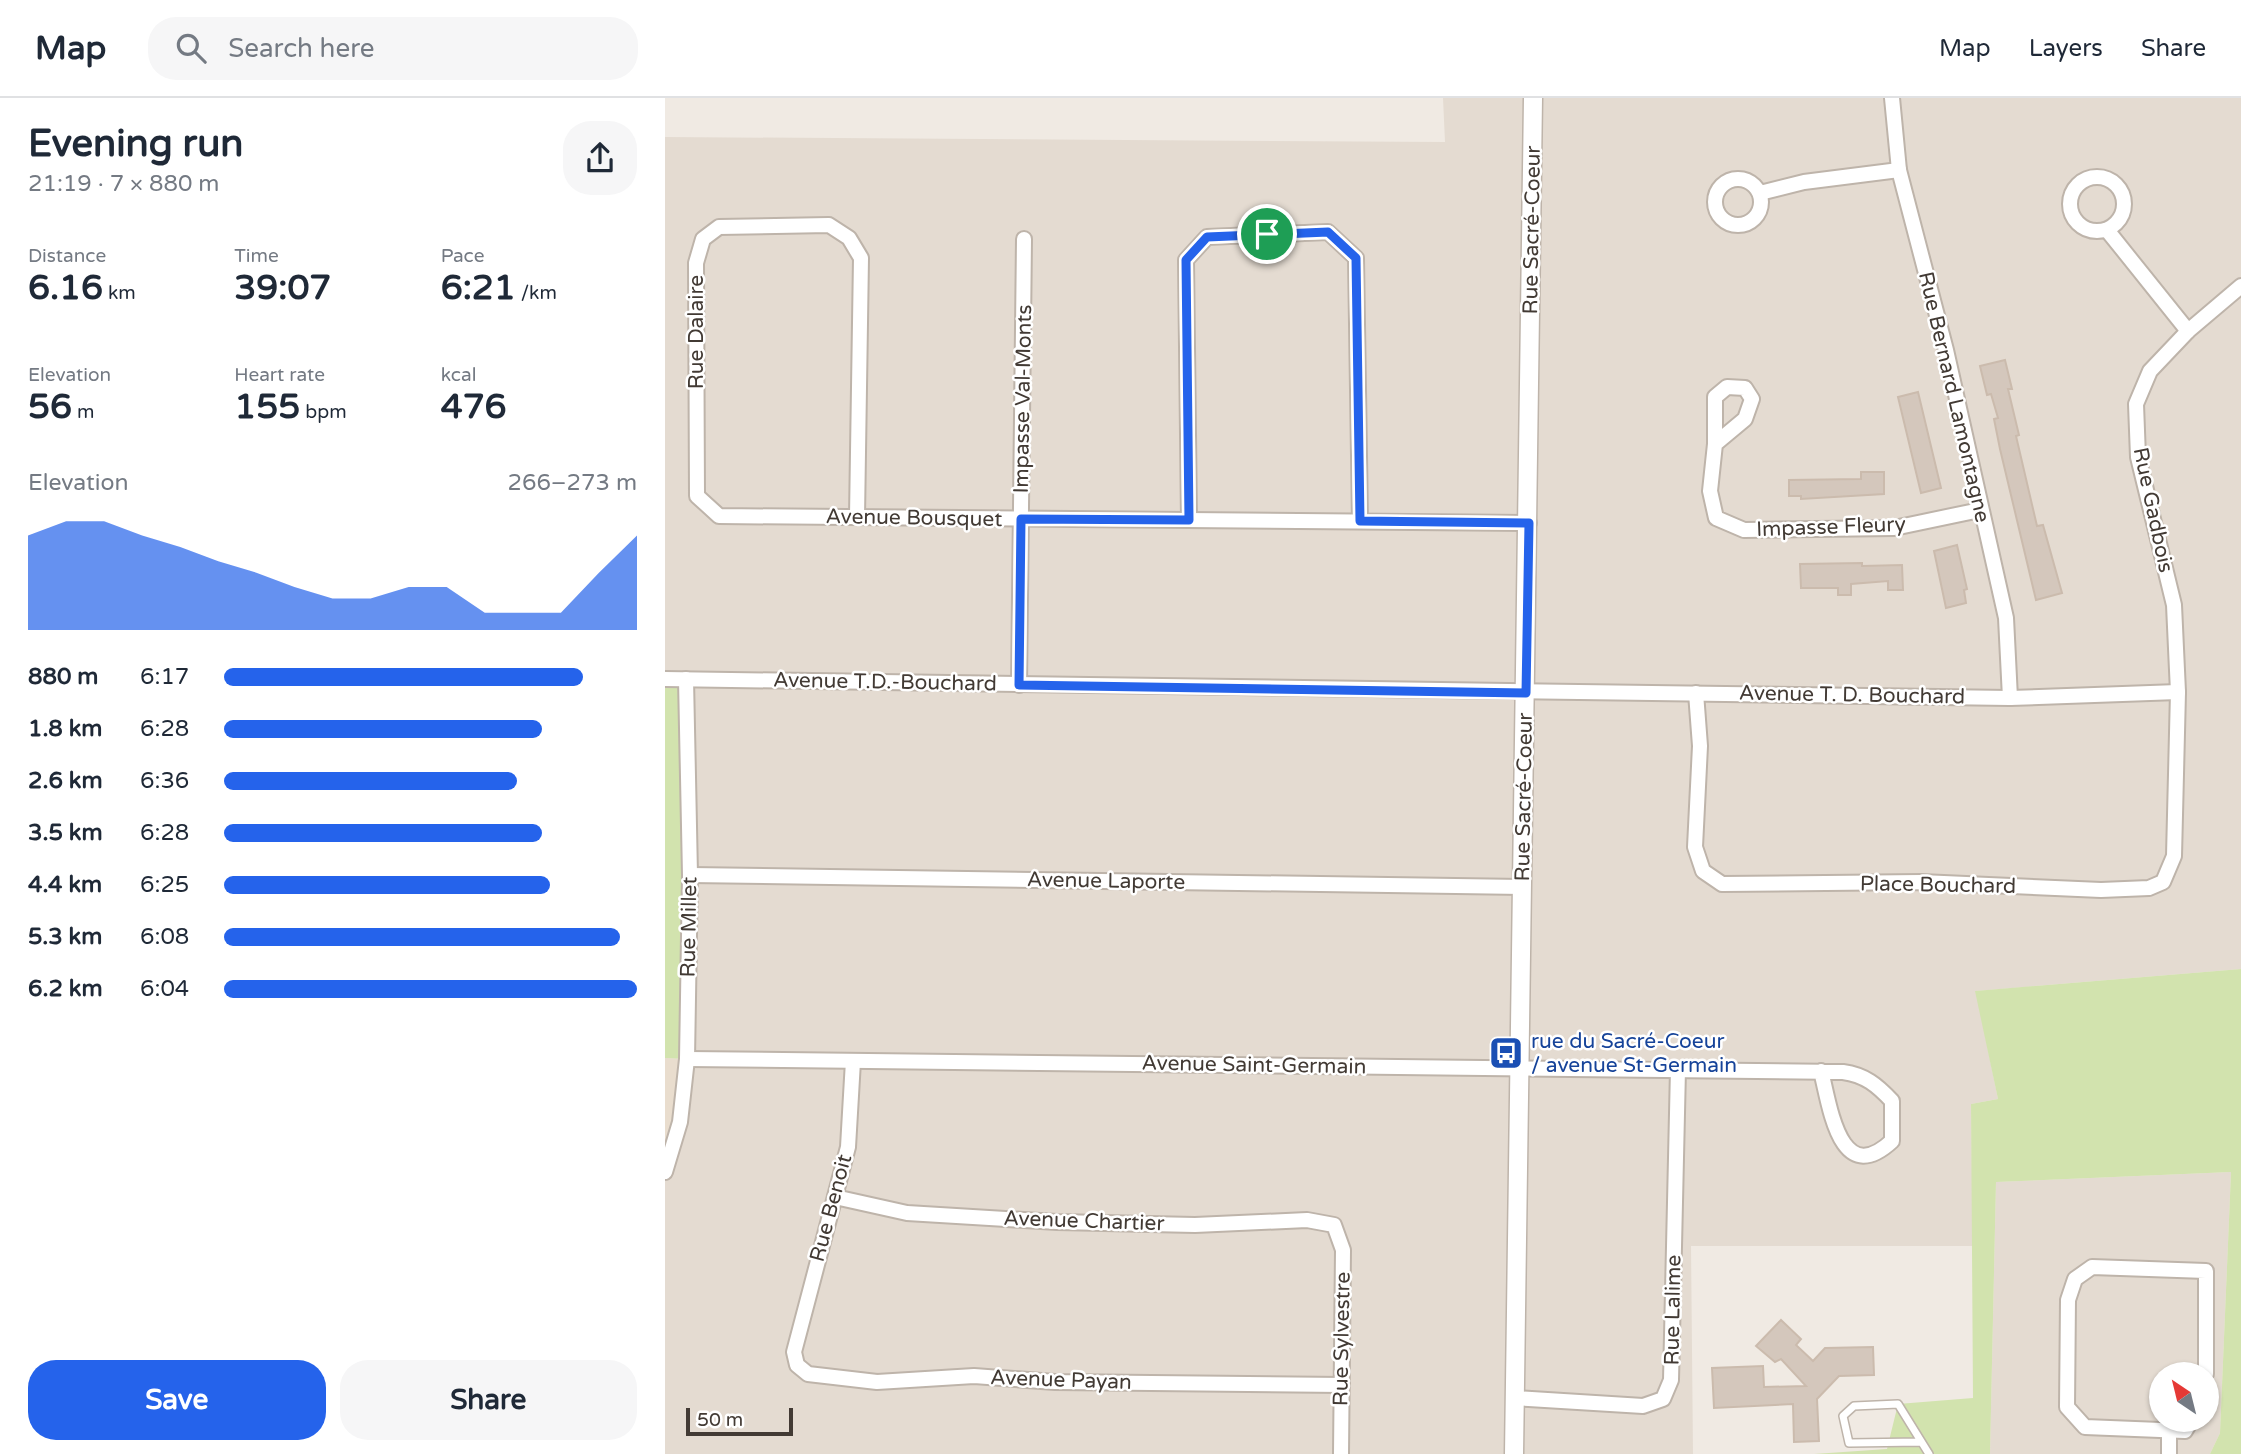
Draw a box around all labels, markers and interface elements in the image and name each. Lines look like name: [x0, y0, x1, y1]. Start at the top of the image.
search box: [148, 17, 638, 80]
text: Map: [35, 29, 106, 68]
icon: search: [172, 29, 210, 67]
text: Search here: [228, 33, 374, 64]
text: Map: [1939, 34, 1991, 63]
text: Layers: [2029, 34, 2103, 63]
text: Share: [2141, 34, 2206, 63]
text: Evening run: [28, 121, 243, 167]
button: share: [563, 121, 637, 195]
street label: Rue Sacré-Coeur: [1518, 145, 1546, 315]
text: 21:19 · 7 × 880 m: [28, 170, 219, 198]
pin: [1237, 204, 1297, 264]
icon: arrive: [1248, 215, 1286, 253]
text: Distance: [28, 245, 106, 267]
text: Time: [234, 245, 279, 267]
text: Pace: [441, 245, 484, 267]
text: 6.16: [28, 267, 103, 309]
text: 39:07: [234, 267, 331, 309]
text: 6:21: [441, 267, 516, 309]
street label: Rue Bernard Lamontagne: [1913, 269, 1995, 525]
street label: Rue Dalaire: [684, 275, 709, 389]
text: km: [103, 282, 136, 304]
text: /km: [516, 282, 557, 304]
street label: Impasse Val-Monts: [1009, 304, 1037, 494]
text: Elevation: [28, 364, 111, 386]
text: Heart rate: [234, 364, 325, 386]
text: kcal: [441, 364, 476, 386]
text: 56: [28, 386, 72, 428]
text: 155: [234, 386, 300, 428]
text: 476: [441, 386, 507, 428]
text: m: [72, 401, 94, 423]
text: bpm: [300, 401, 347, 423]
street label: Rue Gadbois: [2128, 445, 2178, 575]
text: Elevation: [28, 469, 129, 497]
text: 266–273 m: [508, 469, 637, 497]
street label: Avenue Bousquet: [825, 504, 1003, 532]
street label: Impasse Fleury: [1756, 512, 1906, 542]
text: 880 m: [28, 663, 98, 691]
text: 6:17: [140, 663, 189, 691]
street label: Avenue T.D.-Bouchard: [773, 668, 997, 696]
street label: Avenue T. D. Bouchard: [1739, 681, 1965, 709]
street label: Rue Sacré-Coeur: [1510, 712, 1538, 882]
text: 1.8 km: [28, 715, 102, 743]
text: 6:28: [140, 715, 189, 743]
text: 2.6 km: [28, 767, 103, 795]
text: 6:36: [140, 767, 189, 795]
text: 3.5 km: [28, 819, 103, 847]
text: 6:28: [140, 819, 189, 847]
street label: Avenue Laporte: [1027, 867, 1185, 895]
text: 4.4 km: [28, 871, 102, 899]
text: 6:25: [140, 871, 189, 899]
street label: Place Bouchard: [1860, 871, 2016, 899]
street label: Rue Millet: [676, 876, 702, 978]
text: 5.3 km: [28, 923, 102, 951]
text: 6:08: [140, 923, 189, 951]
text: 6.2 km: [28, 975, 103, 1003]
text: 6:04: [140, 975, 189, 1003]
place label: rue du Sacré-Coeur / avenue St-Germain: [1531, 1029, 1737, 1078]
bus stop icon: rue du Sacré-Coeur / avenue St-Germain: [1487, 1034, 1525, 1072]
street label: Avenue Saint-Germain: [1141, 1051, 1367, 1079]
street label: Rue Benoit: [805, 1152, 857, 1264]
street label: Avenue Chartier: [1003, 1206, 1165, 1236]
street label: Rue Lalime: [1660, 1254, 1686, 1366]
street label: Rue Sylvestre: [1328, 1272, 1356, 1406]
button: Save: [28, 1360, 326, 1440]
button: Share: [340, 1360, 637, 1440]
north arrow: [2149, 1362, 2219, 1432]
map controls: [2149, 1362, 2219, 1432]
street label: Avenue Payan: [990, 1365, 1132, 1395]
scale bar: [686, 1405, 793, 1437]
text: 50 m: [697, 1409, 743, 1431]

